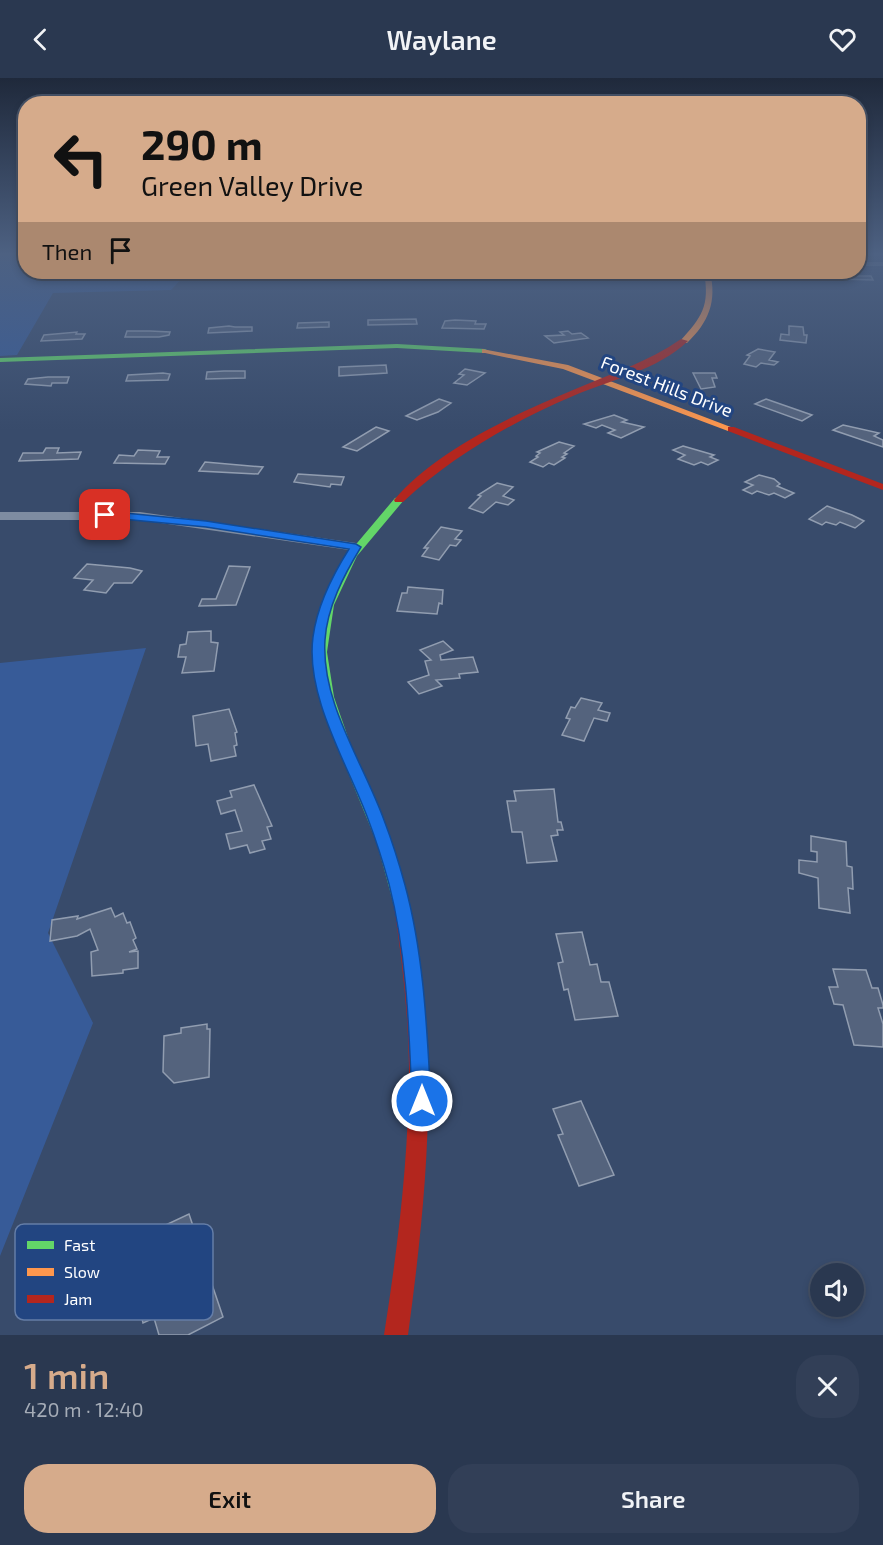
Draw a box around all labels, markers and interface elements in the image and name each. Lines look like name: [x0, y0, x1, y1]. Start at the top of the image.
icon: back: [24, 23, 57, 56]
text: Waylane: [386, 23, 497, 55]
icon: heart: [826, 23, 859, 56]
text: 290 m: [141, 118, 263, 168]
icon: left: [42, 120, 120, 198]
text: Green Valley Drive: [141, 169, 363, 201]
icon: arrive: [104, 234, 137, 267]
text: Then: [42, 238, 92, 264]
street label: Forest Hills Drive: [598, 351, 736, 421]
pin: [79, 489, 130, 540]
icon: arrive: [88, 498, 121, 531]
position arrow: [390, 1069, 454, 1133]
legend: [15, 1224, 213, 1320]
text: Fast: [64, 1235, 95, 1254]
text: Slow: [64, 1262, 100, 1281]
map controls: [810, 1263, 864, 1317]
button: sound: [810, 1263, 864, 1317]
text: Jam: [64, 1289, 92, 1308]
text: 1 min: [24, 1353, 109, 1396]
button: close: [796, 1355, 859, 1418]
text: 420 m · 12:40: [24, 1397, 144, 1421]
button: Exit: [24, 1464, 436, 1533]
button: Share: [448, 1464, 859, 1533]

